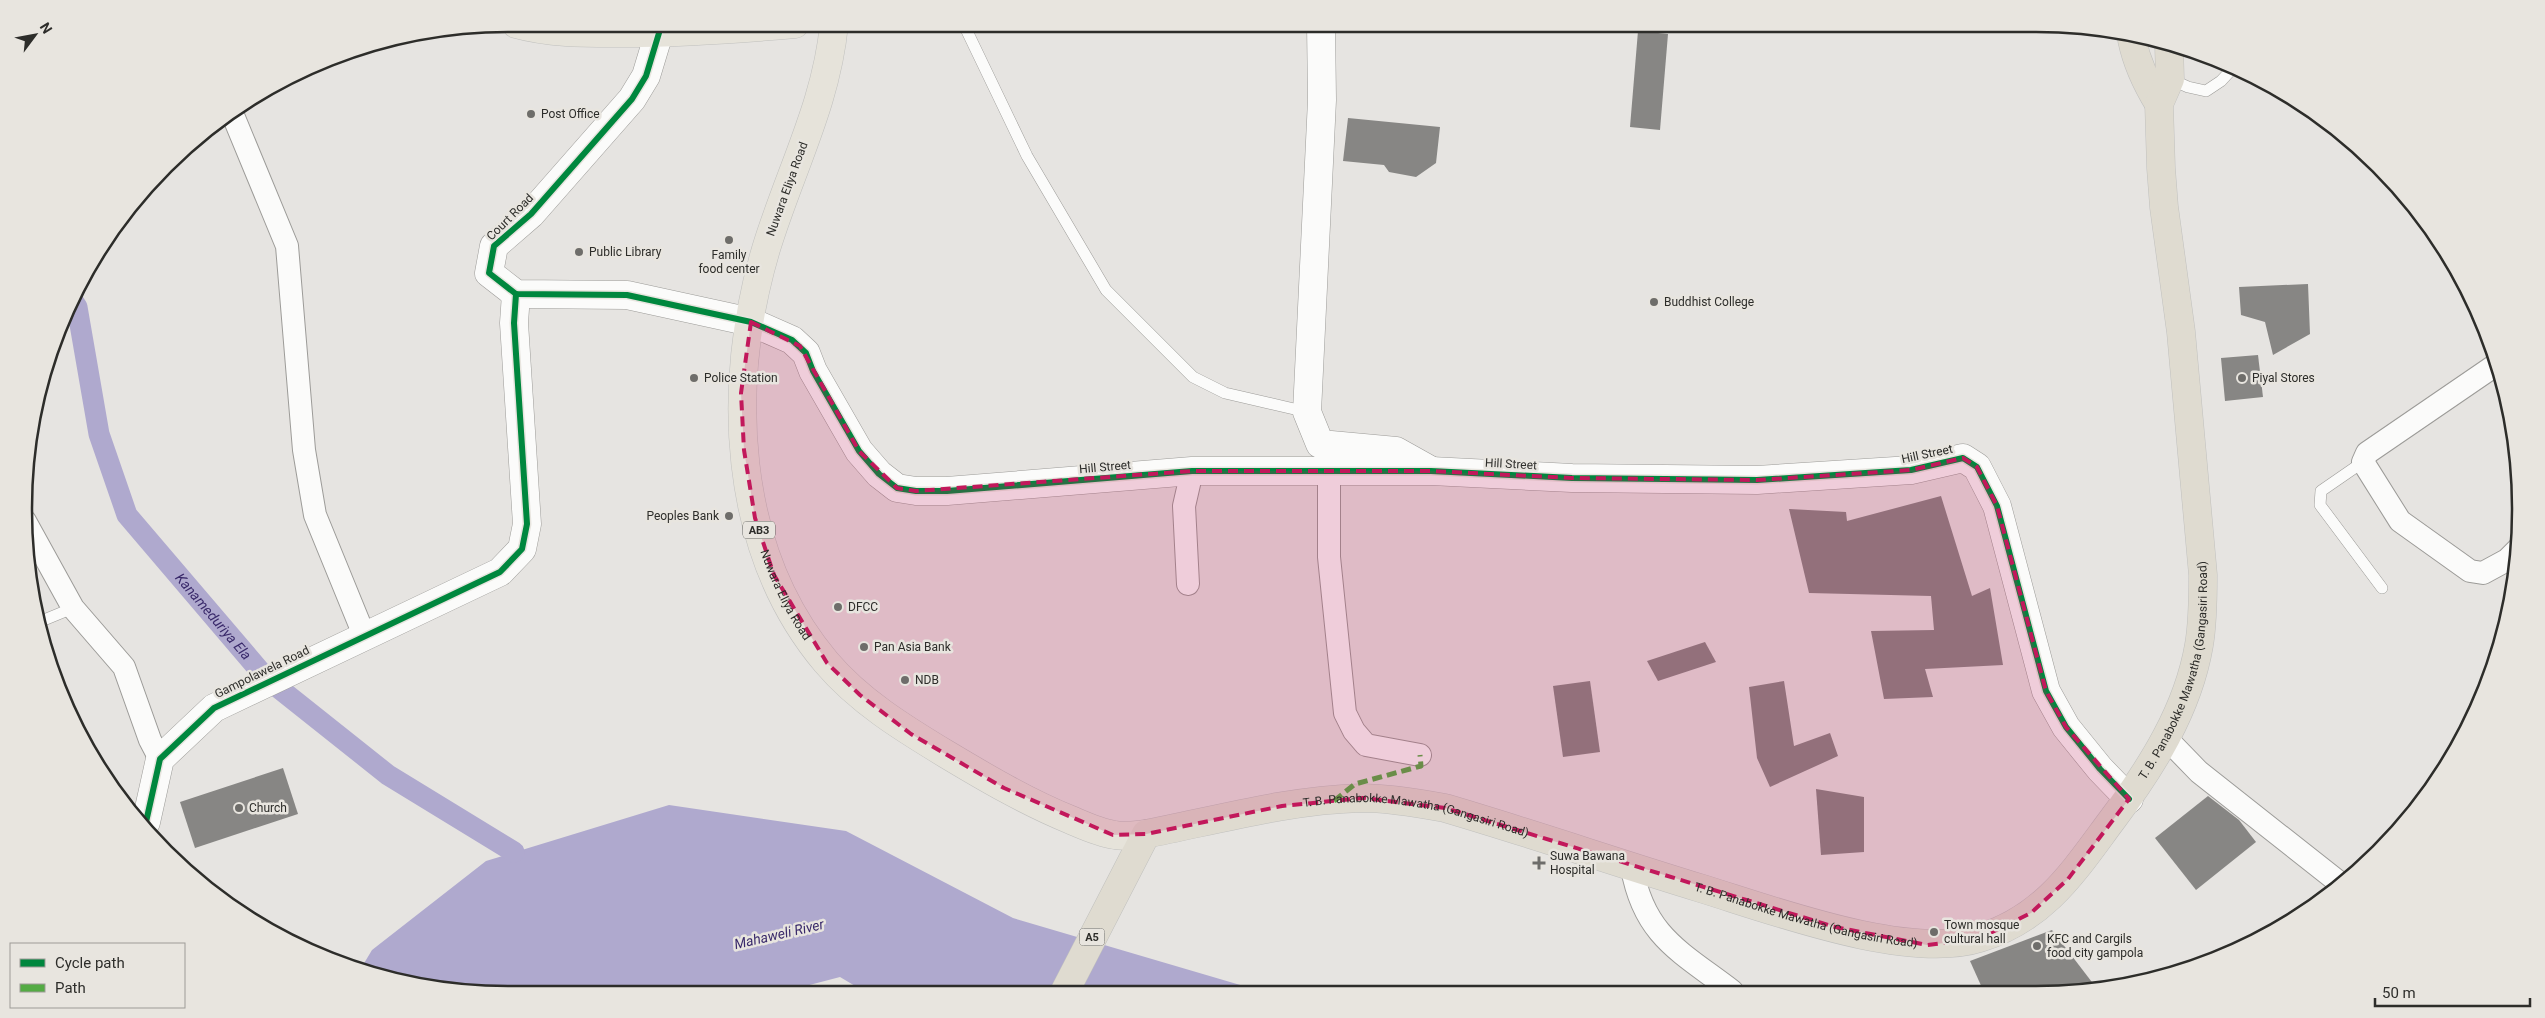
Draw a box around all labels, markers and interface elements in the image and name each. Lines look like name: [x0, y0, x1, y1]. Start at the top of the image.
north arrow: [10, 10, 60, 60]
text: N: [37, 20, 55, 37]
place label: Post Office: [541, 107, 600, 121]
marker: Post Office: [525, 108, 537, 120]
street label: Nuwara Eliya Road: [763, 140, 811, 238]
street label: Court Road: [484, 191, 536, 243]
marker: Family food center: [723, 234, 735, 246]
place label: Public Library: [589, 245, 662, 259]
marker: Public Library: [573, 246, 585, 258]
place label: Family food center: [698, 248, 760, 276]
place label: Buddhist College: [1664, 295, 1754, 309]
marker: Buddhist College: [1648, 296, 1660, 308]
place label: Police Station: [704, 371, 778, 385]
place label: Piyal Stores: [2252, 371, 2315, 385]
marker: Police Station: [688, 372, 700, 384]
marker: Piyal Stores: [2236, 372, 2248, 384]
street label: Hill Street: [1900, 442, 1954, 466]
street label: Hill Street: [1485, 456, 1537, 472]
street label: Hill Street: [1079, 458, 1132, 476]
place label: Peoples Bank: [646, 509, 720, 523]
marker: Peoples Bank: [723, 510, 735, 522]
road number: AB3: [743, 522, 775, 538]
street label: Nuwara Eliya Road: [757, 548, 814, 643]
street label: T. B. Panabokke Mawatha (Gangasiri Road): [2136, 561, 2210, 782]
water label: Kanameduriya Ela: [172, 570, 255, 663]
place label: DFCC: [848, 600, 878, 614]
marker: DFCC: [832, 601, 844, 613]
place label: Pan Asia Bank: [874, 640, 952, 654]
marker: Pan Asia Bank: [858, 641, 870, 653]
street label: Gampolawela Road: [212, 643, 312, 701]
place label: NDB: [915, 673, 939, 687]
marker: NDB: [899, 674, 911, 686]
street label: T. B. Panabokke Mawatha (Gangasiri Road): [1302, 791, 1530, 840]
place label: Church: [249, 801, 287, 815]
marker: Church: [233, 802, 245, 814]
place label: Suwa Bawana Hospital: [1550, 849, 1625, 877]
marker: Suwa Bawana Hospital: [1532, 856, 1546, 870]
street label: T. B. Panabokke Mawatha (Gangasiri Road): [1693, 880, 1918, 950]
water label: Mahaweli River: [733, 916, 826, 952]
place label: Town mosque cultural hall: [1944, 918, 2019, 946]
marker: Town mosque cultural hall: [1928, 926, 1940, 938]
road number: A5: [1080, 929, 1104, 946]
place label: KFC and Cargils food city gampola: [2047, 932, 2143, 960]
marker: KFC and Cargils food city gampola: [2031, 940, 2043, 952]
legend: [10, 943, 185, 1008]
text: Cycle path: [55, 954, 125, 972]
scale bar: [2375, 976, 2530, 1008]
text: Path: [55, 979, 86, 997]
text: 50 m: [2382, 984, 2416, 1002]

